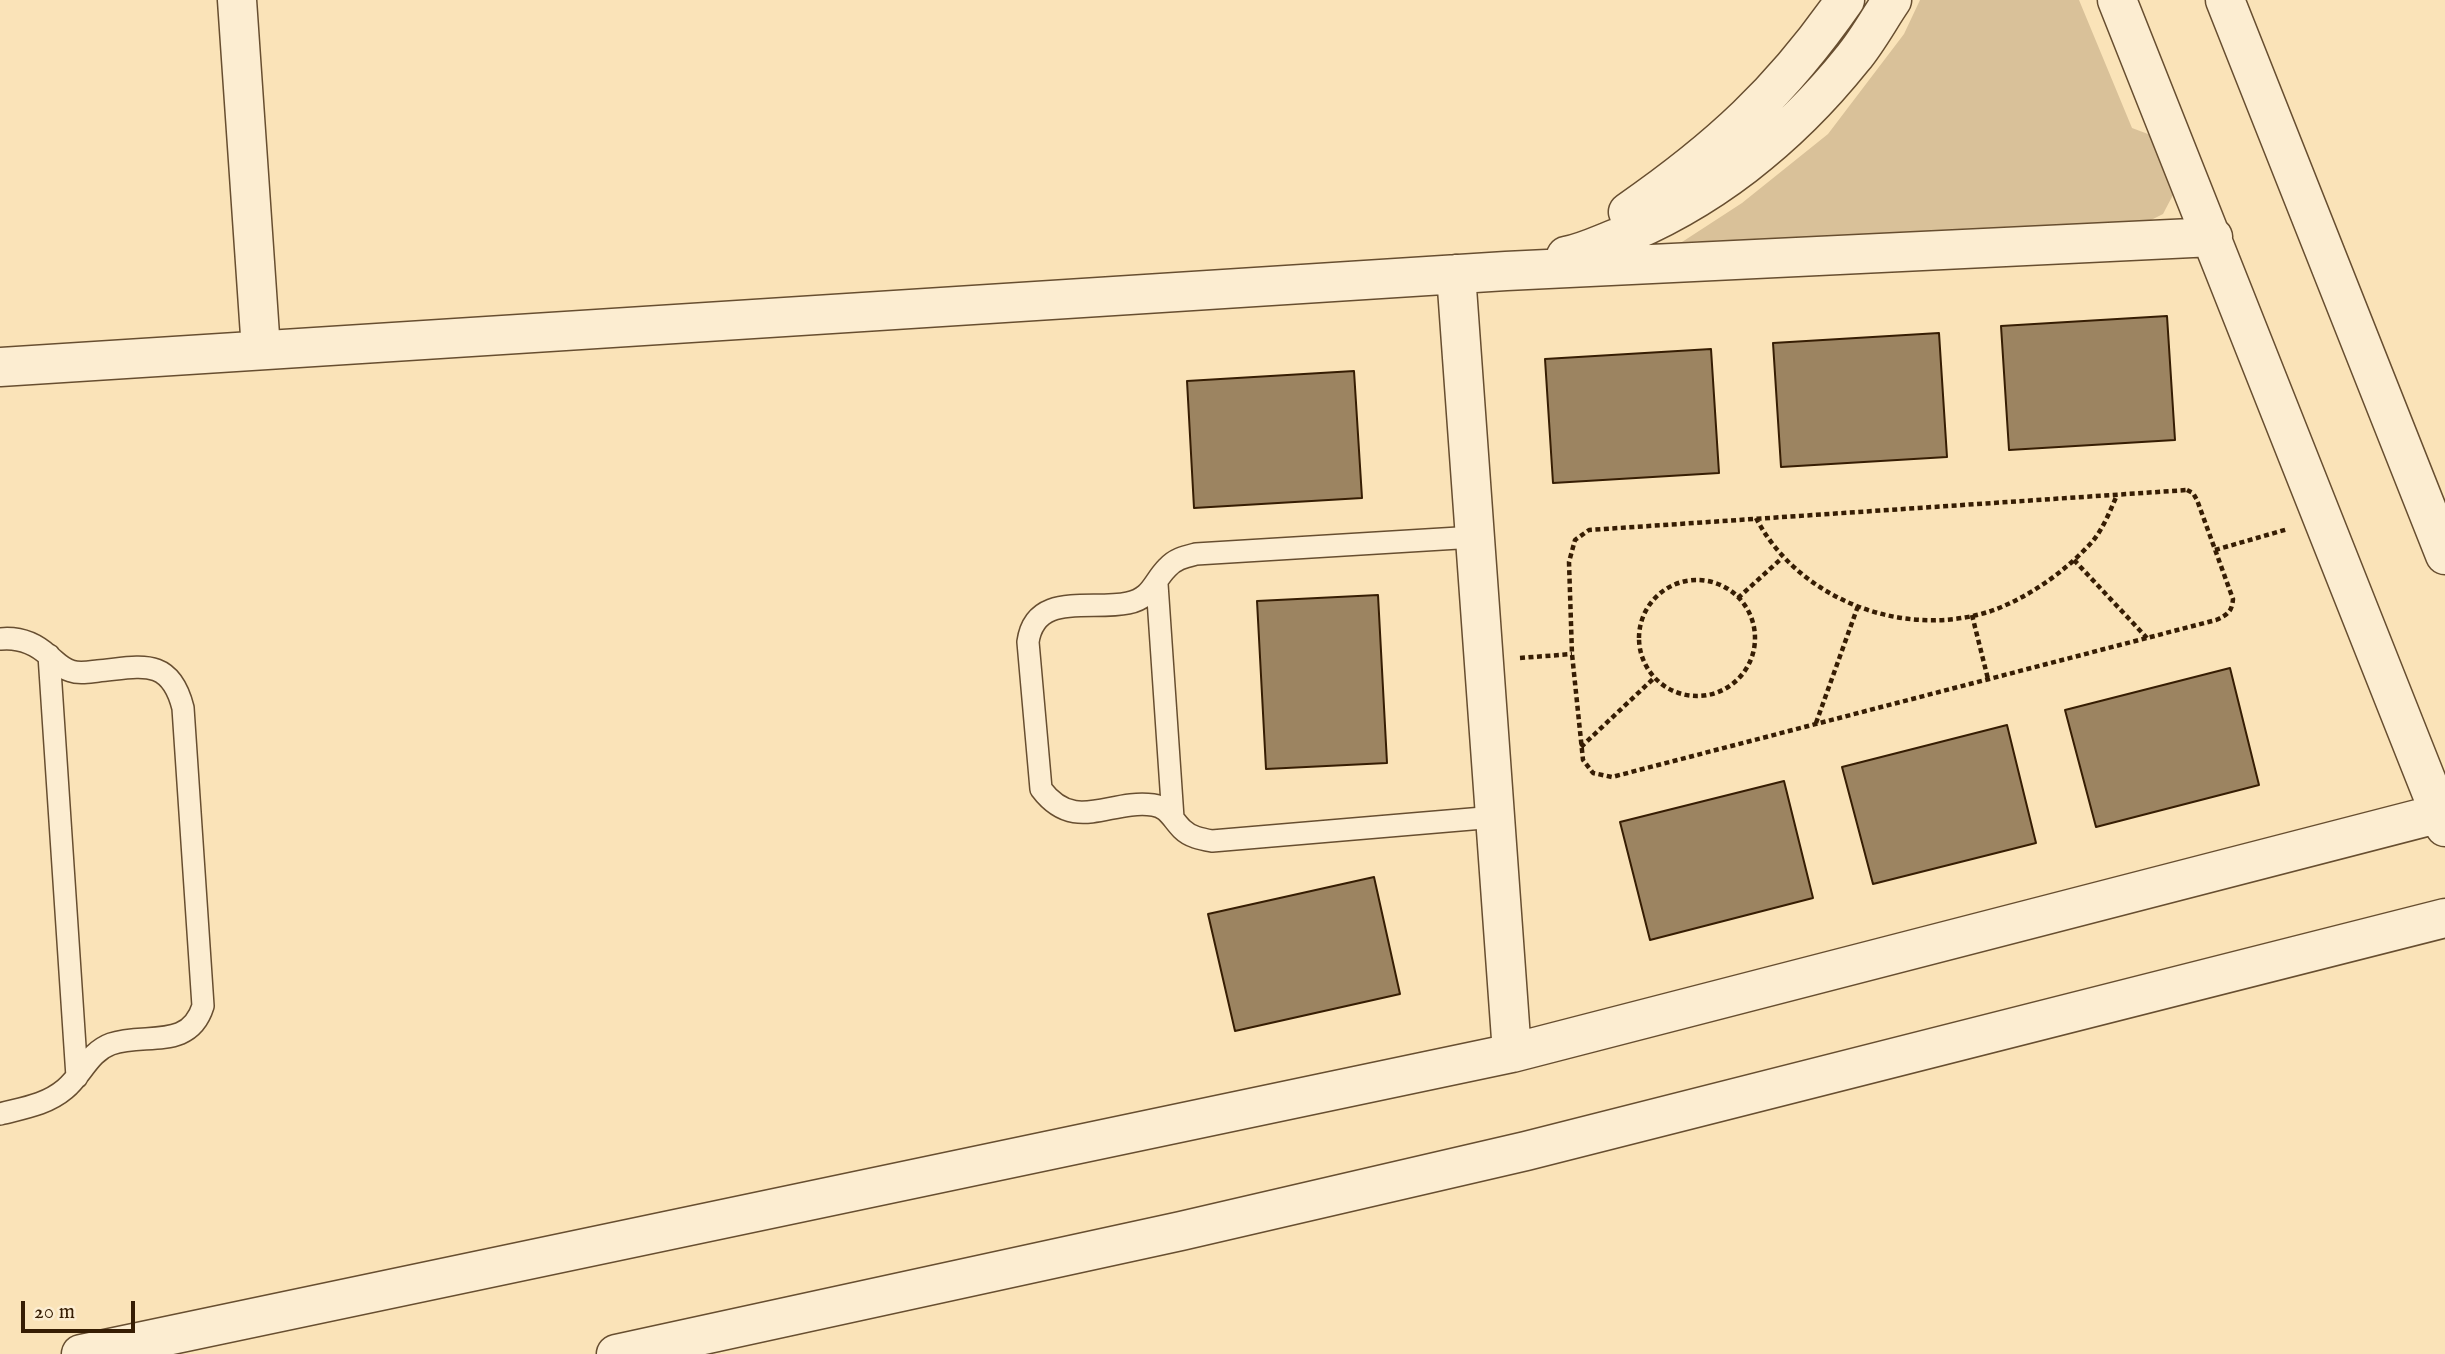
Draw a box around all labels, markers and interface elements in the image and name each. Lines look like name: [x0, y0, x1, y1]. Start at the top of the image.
scale bar: [24, 1288, 138, 1332]
text: 20 m: [34, 1299, 75, 1326]

